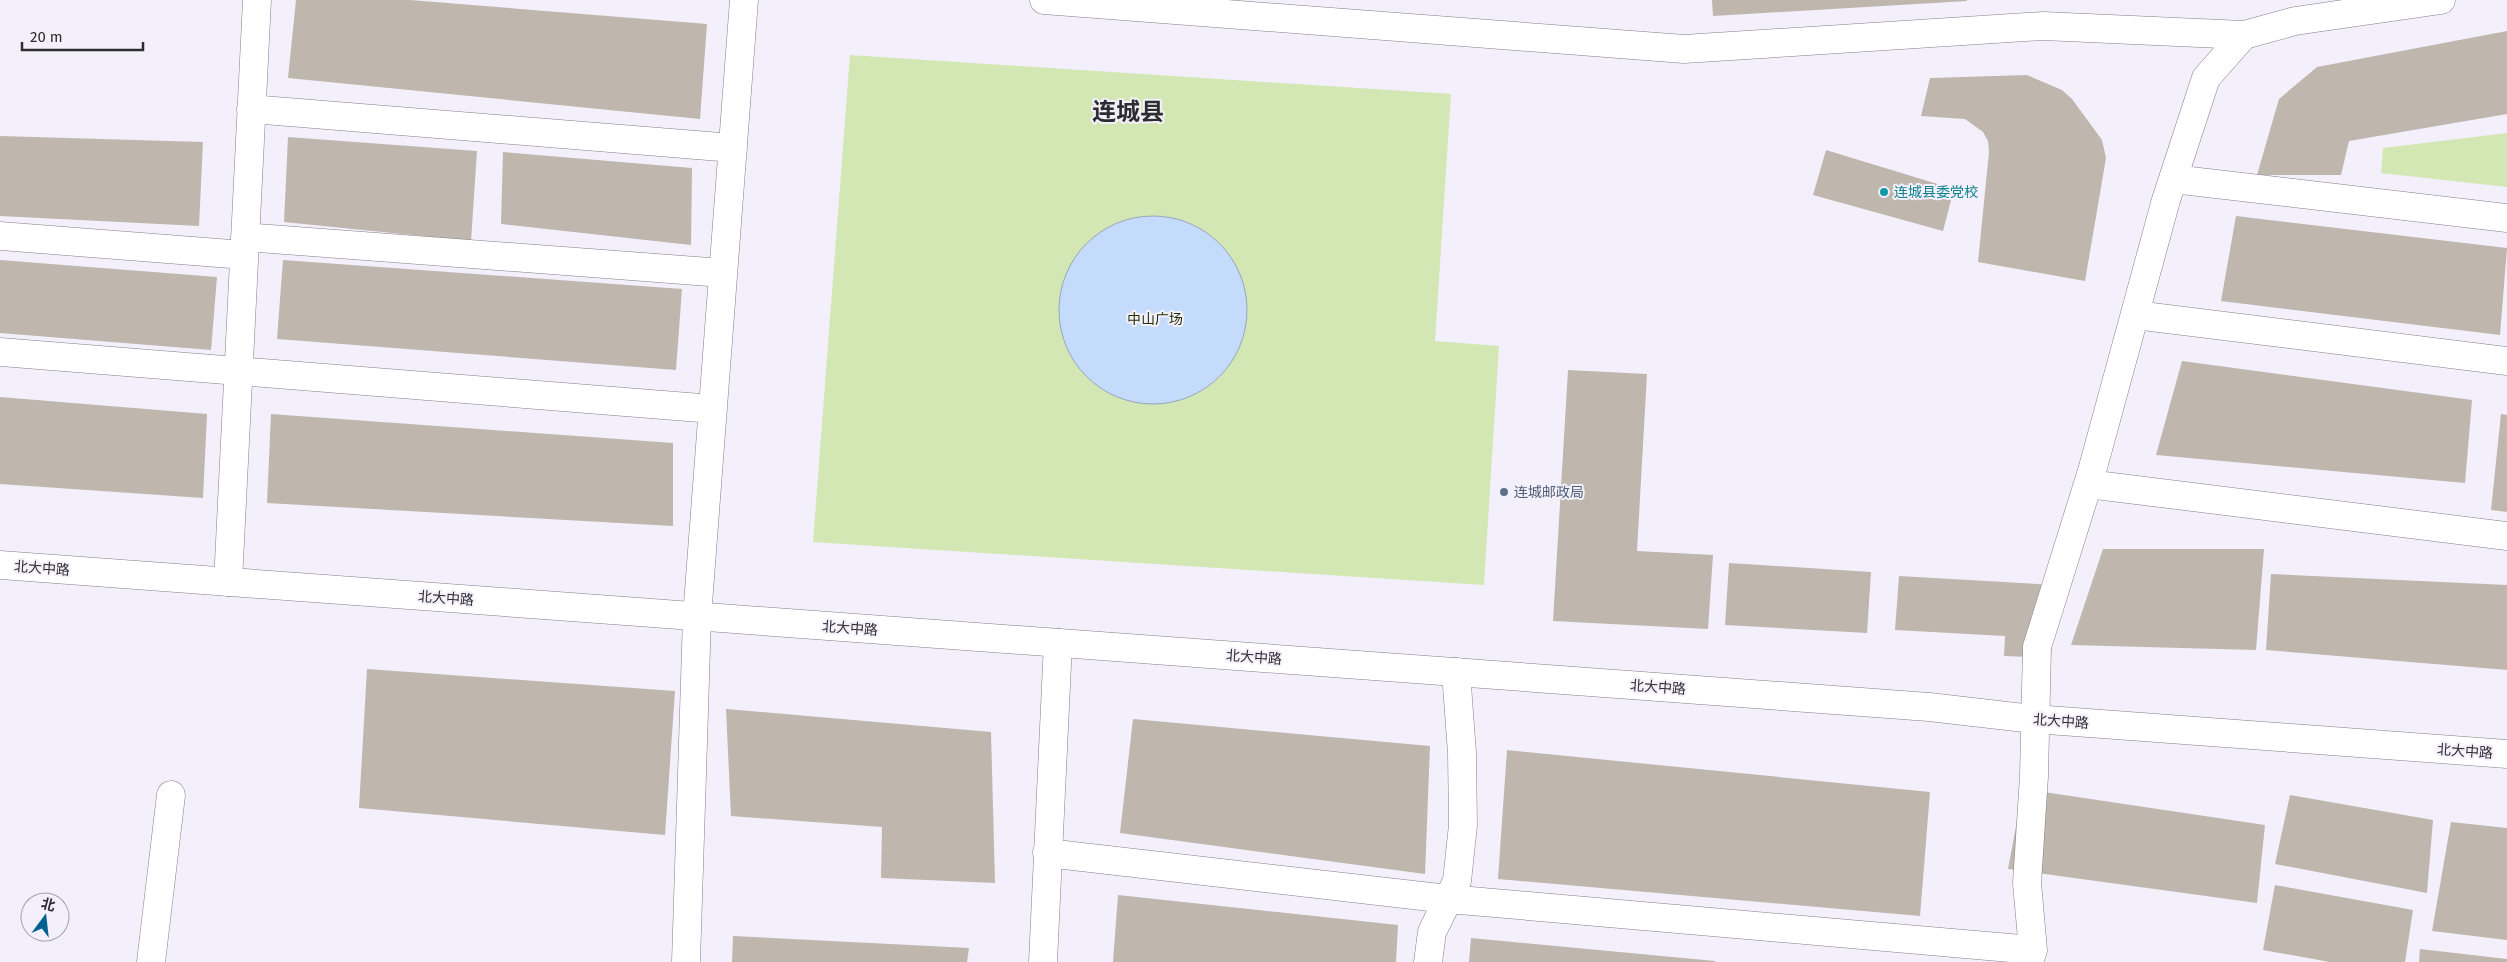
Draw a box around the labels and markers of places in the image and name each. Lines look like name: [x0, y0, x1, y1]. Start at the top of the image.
place label: 连城县委党校: [1894, 184, 1978, 201]
marker: 连城县委党校: [1878, 186, 1890, 198]
place label: 连城邮政局: [1514, 484, 1584, 501]
marker: 连城邮政局: [1498, 486, 1510, 498]

